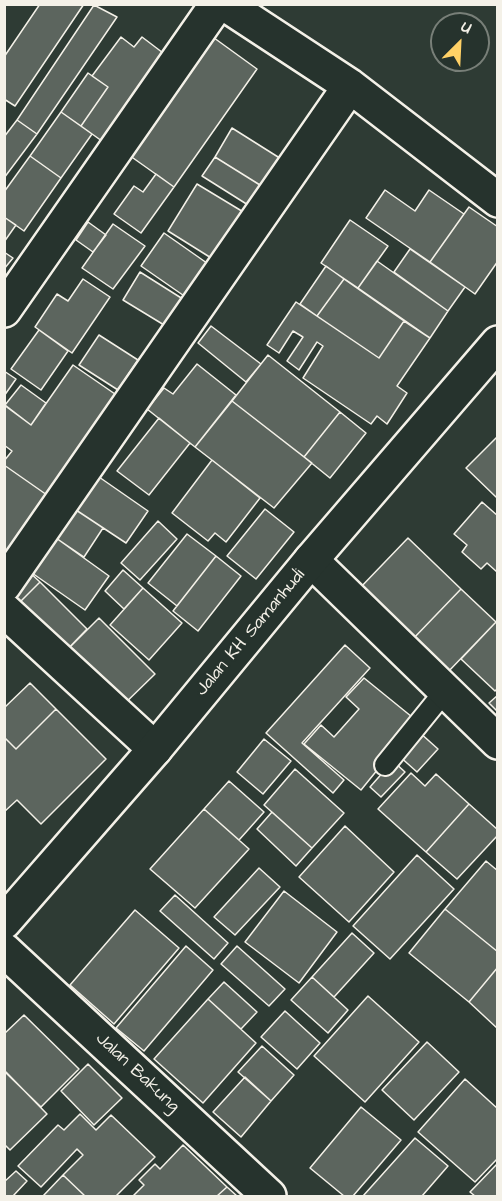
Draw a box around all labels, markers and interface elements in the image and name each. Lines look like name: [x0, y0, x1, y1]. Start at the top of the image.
north arrow: [430, 12, 490, 72]
text: U: [458, 16, 475, 39]
street label: Jalan KH Samanhudi: [192, 565, 310, 701]
street label: Jalan Bakung: [90, 1029, 184, 1117]

